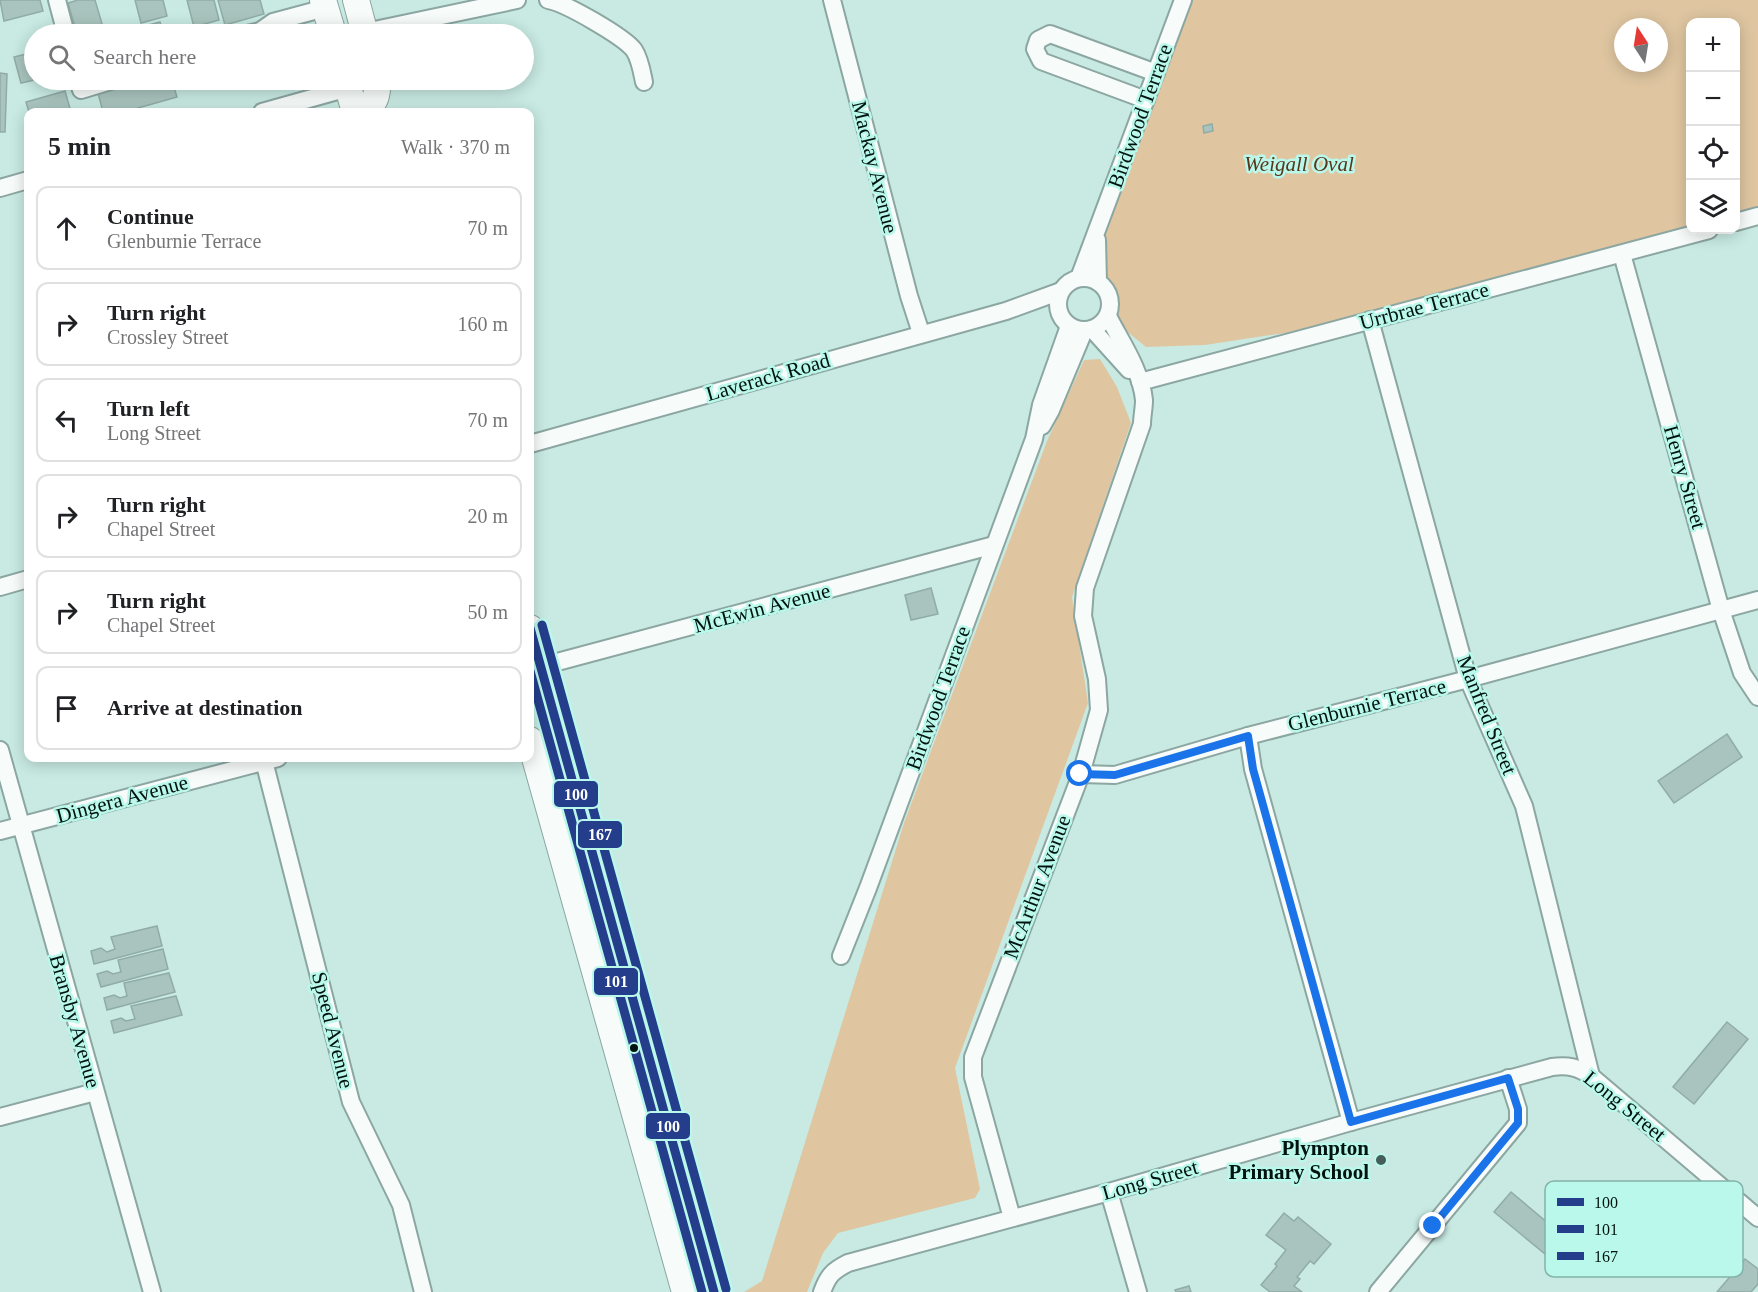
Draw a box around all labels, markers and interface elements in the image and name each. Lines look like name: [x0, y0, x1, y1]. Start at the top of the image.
north arrow: [1614, 18, 1668, 72]
map controls: [1686, 18, 1740, 234]
button: +: [1686, 18, 1740, 72]
search box: [24, 24, 534, 90]
icon: search: [45, 41, 78, 74]
street label: Birdwood Terrace: [1103, 41, 1177, 191]
text: Search here: [93, 44, 196, 69]
button: −: [1686, 72, 1740, 126]
street label: Mackay Avenue: [847, 98, 903, 236]
button: locate: [1686, 126, 1740, 180]
text: 5 min: [48, 132, 111, 161]
text: Walk · 370 m: [401, 136, 510, 158]
park label: Weigall Oval: [1244, 152, 1354, 176]
button: layers: [1686, 180, 1740, 234]
text: Continue: [107, 204, 194, 229]
icon: ahead: [50, 212, 83, 245]
text: 70 m: [467, 217, 508, 239]
text: Glenburnie Terrace: [107, 230, 261, 252]
street label: Urrbrae Terrace: [1357, 277, 1491, 335]
text: Turn right: [107, 300, 206, 325]
icon: right: [50, 308, 83, 341]
text: 160 m: [457, 313, 508, 335]
text: Crossley Street: [107, 326, 229, 348]
street label: Laverack Road: [703, 348, 833, 406]
text: Turn left: [107, 396, 190, 421]
icon: left: [50, 404, 83, 437]
text: 70 m: [467, 409, 508, 431]
text: Long Street: [107, 422, 201, 444]
street label: Henry Street: [1659, 422, 1711, 532]
text: Turn right: [107, 492, 206, 517]
icon: right: [50, 500, 83, 533]
text: 20 m: [467, 505, 508, 527]
text: Chapel Street: [107, 518, 215, 540]
street label: McEwin Avenue: [691, 578, 833, 638]
text: Turn right: [107, 588, 206, 613]
icon: right: [50, 596, 83, 629]
text: 50 m: [467, 601, 508, 623]
text: Chapel Street: [107, 614, 215, 636]
street label: Birdwood Terrace: [901, 623, 975, 773]
street label: Manfred Street: [1452, 652, 1522, 778]
street label: Glenburnie Terrace: [1286, 674, 1448, 736]
icon: arrive: [50, 692, 83, 725]
text: Arrive at destination: [107, 695, 303, 720]
route start: [1066, 760, 1092, 786]
street label: Dingera Avenue: [53, 770, 191, 828]
line badge: 100: [553, 780, 599, 808]
text: 100: [564, 786, 588, 803]
street label: McArthur Avenue: [999, 812, 1075, 962]
line badge: 167: [577, 820, 623, 849]
text: 167: [588, 826, 612, 843]
street label: Bransby Avenue: [44, 951, 106, 1091]
line badge: 101: [593, 967, 639, 996]
street label: Speed Avenue: [307, 969, 359, 1091]
text: 101: [604, 973, 628, 990]
unlabelled marker: [628, 1042, 640, 1054]
street label: Long Street: [1579, 1066, 1671, 1146]
line badge: 100: [645, 1112, 691, 1140]
text: 100: [656, 1118, 680, 1135]
place label: Plympton Primary School: [1228, 1136, 1369, 1184]
marker: Plympton Primary School: [1374, 1153, 1388, 1167]
street label: Long Street: [1099, 1155, 1201, 1205]
legend: [1545, 1181, 1743, 1277]
text: 100: [1594, 1194, 1618, 1211]
route end: [1419, 1212, 1445, 1238]
text: 101: [1594, 1221, 1618, 1238]
text: 167: [1594, 1248, 1618, 1265]

